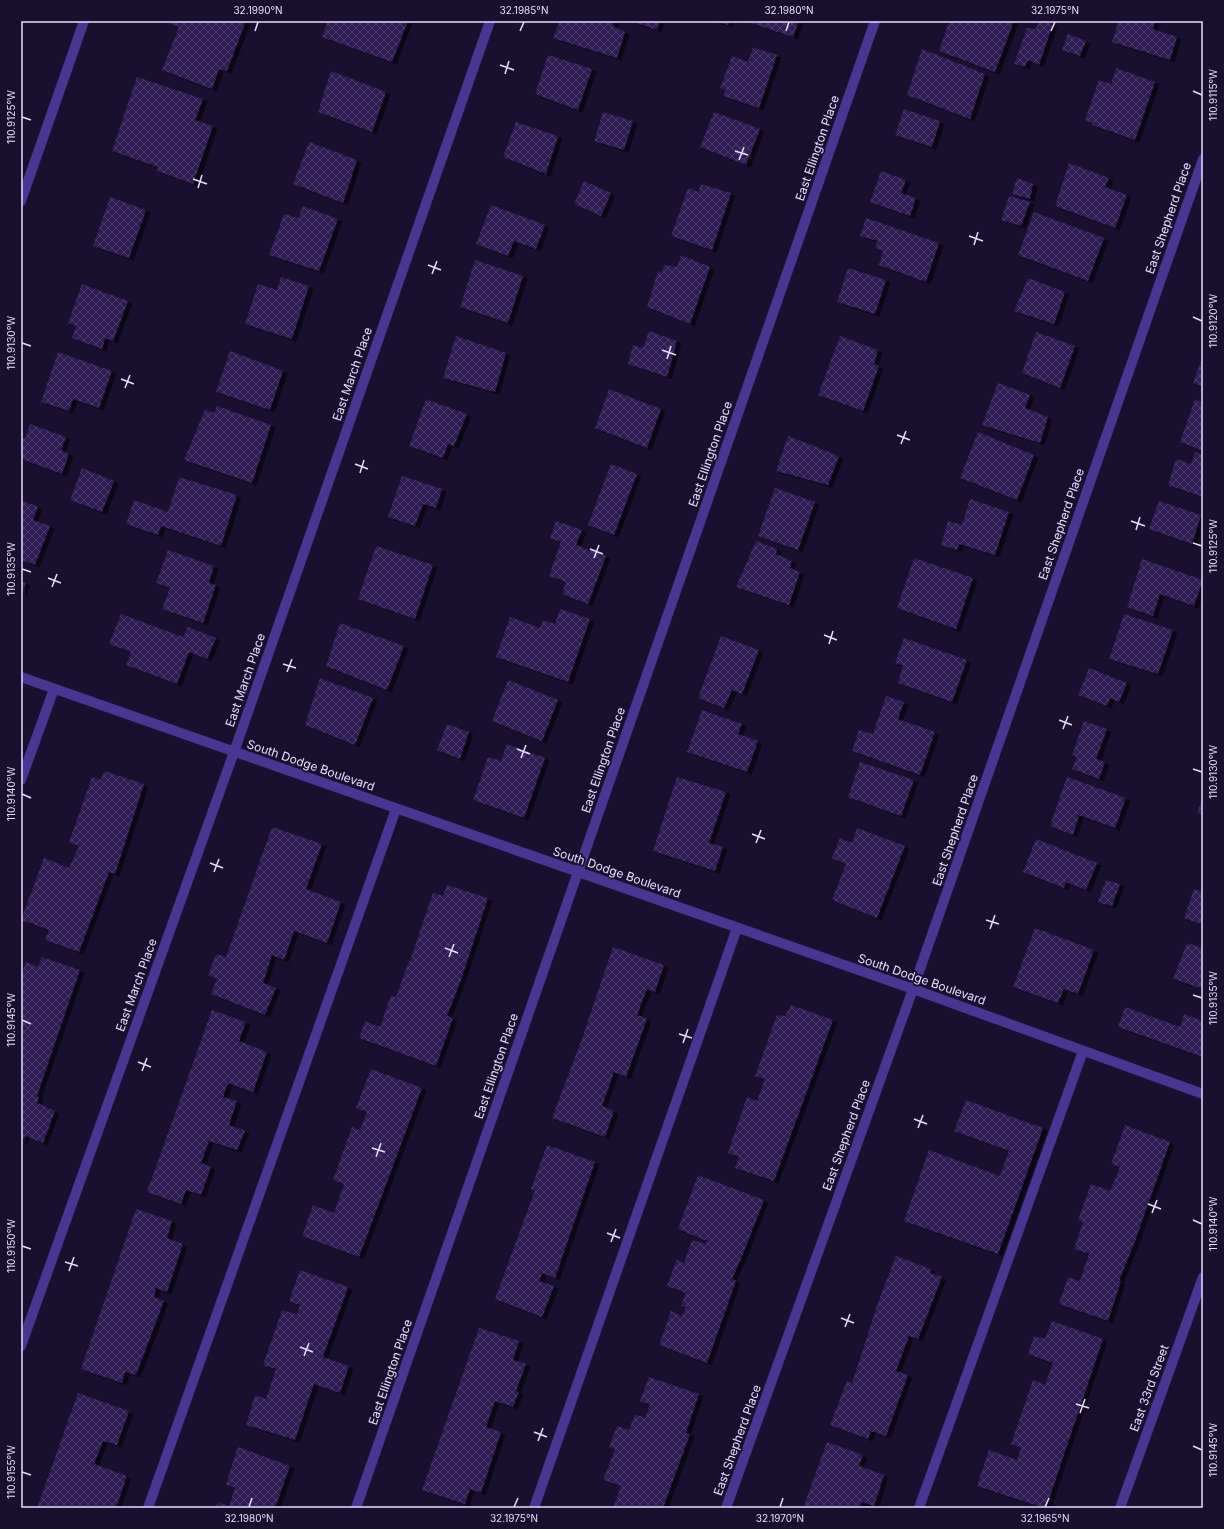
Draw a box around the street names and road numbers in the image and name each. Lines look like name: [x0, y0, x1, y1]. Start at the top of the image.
street label: East Ellington Place: [792, 93, 842, 203]
street label: East Shepherd Place: [1142, 160, 1194, 276]
street label: East March Place: [329, 325, 375, 423]
street label: East Ellington Place: [685, 399, 735, 509]
street label: East Shepherd Place: [1035, 466, 1087, 582]
street label: East March Place: [222, 631, 268, 729]
street label: East Ellington Place: [578, 705, 628, 815]
street label: South Dodge Boulevard: [245, 736, 377, 794]
street label: East Shepherd Place: [929, 772, 981, 888]
street label: South Dodge Boulevard: [551, 843, 683, 901]
street label: East March Place: [112, 936, 160, 1034]
street label: South Dodge Boulevard: [856, 950, 988, 1008]
street label: East Ellington Place: [471, 1011, 521, 1121]
street label: East Shepherd Place: [819, 1077, 873, 1193]
street label: East Ellington Place: [365, 1317, 415, 1427]
street label: East 33rd Street: [1126, 1342, 1172, 1433]
street label: East Shepherd Place: [710, 1382, 764, 1498]

